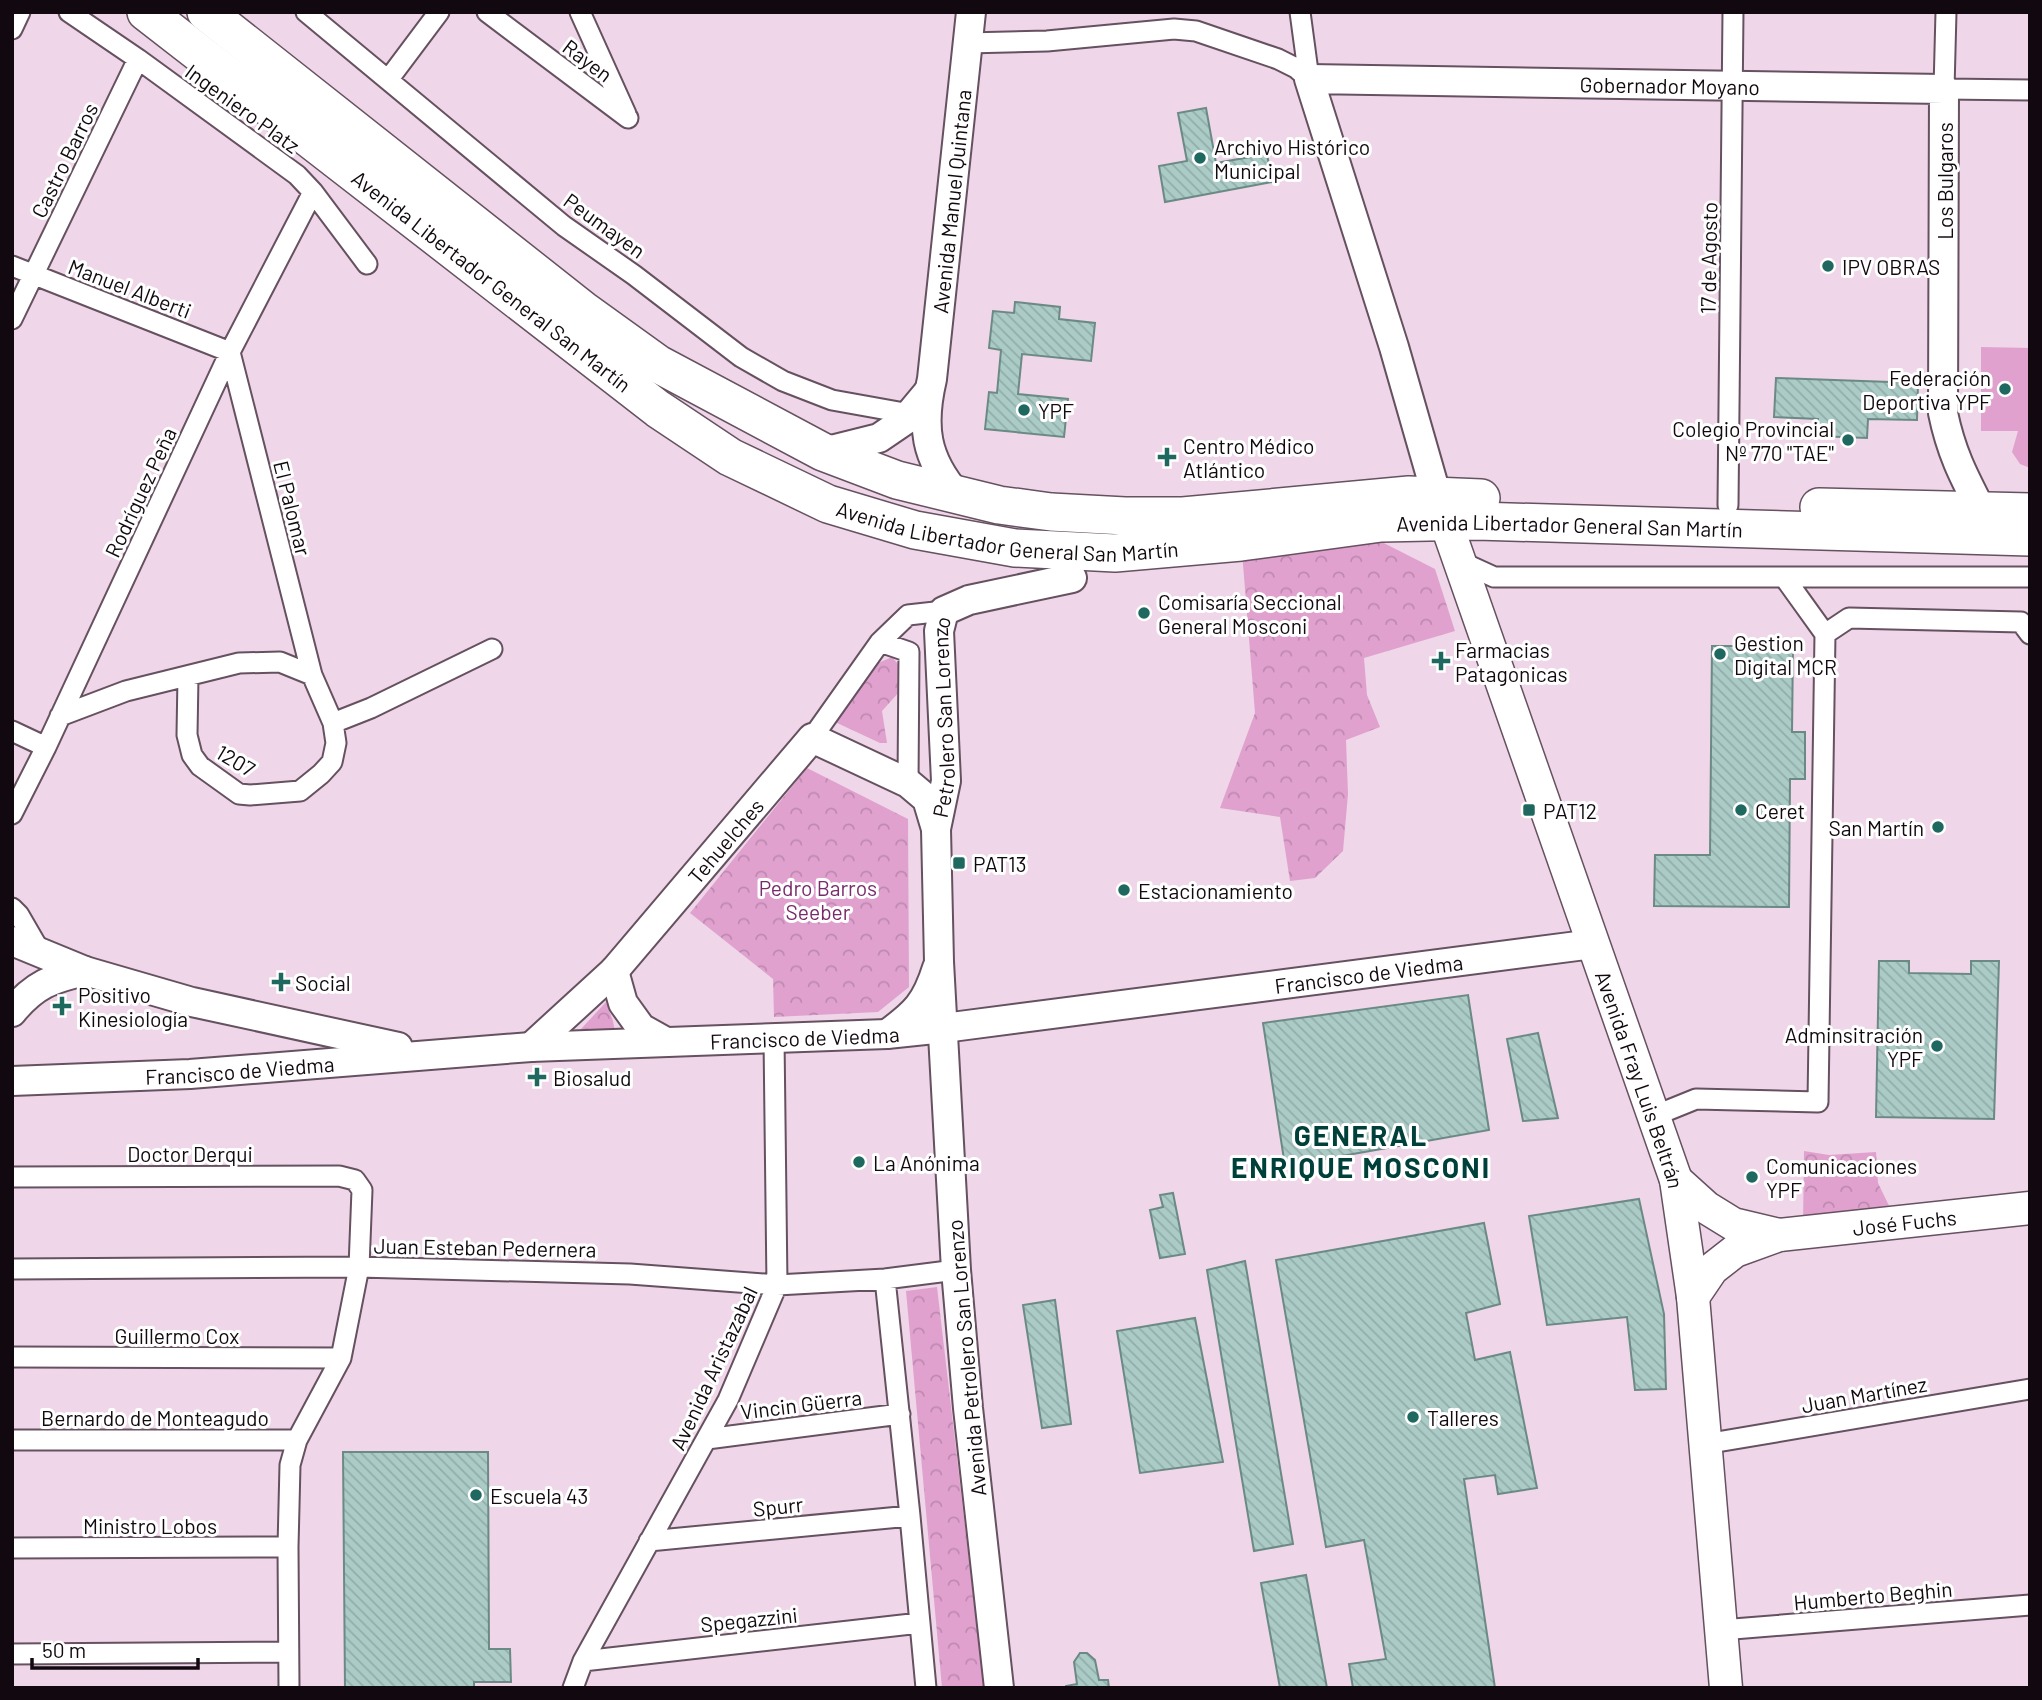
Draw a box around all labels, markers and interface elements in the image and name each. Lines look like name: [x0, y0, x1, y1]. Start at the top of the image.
street label: Rayen: [558, 33, 618, 87]
street label: Ingeniero Platz: [181, 58, 305, 158]
street label: Gobernador Moyano: [1579, 71, 1760, 99]
street label: Avenida Manuel Quintana: [927, 88, 975, 315]
street label: Castro Barros: [25, 98, 103, 222]
street label: Los Bulgaros: [1932, 122, 1957, 240]
place label: Archivo Histórico Municipal: [1214, 134, 1370, 183]
marker: Archivo Histórico Municipal: [1192, 150, 1208, 166]
street label: Avenida Libertador General San Martín: [348, 164, 637, 396]
street label: Peumayen: [560, 187, 650, 263]
street label: 17 de Agosto: [1695, 202, 1721, 314]
street label: Manuel Alberti: [65, 253, 195, 323]
place label: IPV OBRAS: [1842, 254, 1940, 279]
marker: IPV OBRAS: [1820, 258, 1836, 274]
place label: Federación Deportiva YPF: [1862, 365, 1991, 414]
marker: Federación Deportiva YPF: [1997, 381, 2013, 397]
place label: YPF: [1038, 398, 1074, 423]
marker: YPF: [1016, 402, 1032, 418]
place label: Colegio Provincial Nº 770 "TAE": [1672, 416, 1834, 465]
street label: Rodríguez Peña: [99, 423, 181, 561]
marker: Colegio Provincial Nº 770 "TAE": [1840, 432, 1856, 448]
place label: Centro Médico Atlántico: [1183, 433, 1314, 482]
marker: Centro Médico Atlántico: [1157, 447, 1177, 467]
street label: El Palomar: [269, 458, 317, 558]
street label: Avenida Libertador General San Martín: [834, 495, 1179, 566]
street label: Avenida Libertador General San Martín: [1396, 508, 1743, 541]
place label: Comisaría Seccional General Mosconi: [1158, 589, 1342, 638]
marker: Comisaría Seccional General Mosconi: [1136, 605, 1152, 621]
street label: Petrolero San Lorenzo: [926, 613, 959, 819]
place label: Gestion Digital MCR: [1734, 630, 1837, 679]
place label: Farmacias Patagonicas: [1455, 637, 1568, 686]
marker: Gestion Digital MCR: [1712, 646, 1728, 662]
marker: Farmacias Patagonicas: [1433, 653, 1449, 669]
street label: 1207: [212, 739, 260, 781]
street label: Tehuelches: [682, 793, 768, 888]
place label: PAT12: [1543, 798, 1597, 823]
place label: Ceret: [1755, 798, 1805, 823]
marker: PAT12: [1521, 802, 1537, 818]
marker: Ceret: [1733, 802, 1749, 818]
place label: San Martín: [1828, 815, 1924, 840]
marker: San Martín: [1930, 819, 1946, 835]
place label: PAT13: [973, 851, 1026, 876]
marker: PAT13: [951, 855, 967, 871]
park label: Pedro Barros Seeber: [759, 875, 877, 924]
place label: Estacionamiento: [1138, 878, 1293, 903]
marker: Estacionamiento: [1116, 882, 1132, 898]
street label: Francisco de Viedma: [1273, 948, 1464, 998]
street label: Avenida Fray Luis Beltrán: [1591, 967, 1690, 1190]
place label: Social: [295, 970, 351, 995]
marker: Social: [273, 974, 289, 990]
place label: Positivo Kinesiología: [78, 982, 188, 1031]
marker: Positivo Kinesiología: [52, 996, 72, 1016]
street label: Francisco de Viedma: [709, 1020, 901, 1053]
place label: Adminsitración YPF: [1785, 1022, 1923, 1071]
marker: Adminsitración YPF: [1929, 1038, 1945, 1054]
street label: Francisco de Viedma: [145, 1050, 335, 1088]
place label: Biosalud: [553, 1065, 631, 1090]
marker: Biosalud: [527, 1067, 547, 1087]
district label: GENERAL ENRIQUE MOSCONI: [1231, 1118, 1491, 1184]
street label: Doctor Derqui: [127, 1141, 253, 1166]
place label: La Anónima: [873, 1150, 980, 1175]
place label: Comunicaciones YPF: [1766, 1153, 1917, 1202]
marker: La Anónima: [851, 1154, 867, 1170]
marker: Comunicaciones YPF: [1744, 1169, 1760, 1185]
street label: José Fuchs: [1851, 1204, 1958, 1240]
street label: Avenida Petrolero San Lorenzo: [941, 1219, 991, 1497]
street label: Juan Esteban Pedernera: [373, 1233, 597, 1261]
street label: Avenida Aristazabal: [664, 1282, 762, 1454]
street label: Guillermo Cox: [115, 1323, 239, 1348]
street label: Juan Martínez: [1799, 1371, 1929, 1417]
street label: Vincin Güerra: [739, 1384, 863, 1424]
street label: Bernardo de Monteagudo: [41, 1405, 269, 1430]
place label: Talleres: [1427, 1405, 1499, 1430]
marker: Talleres: [1405, 1409, 1421, 1425]
place label: Escuela 43: [490, 1483, 588, 1508]
marker: Escuela 43: [468, 1487, 484, 1503]
street label: Spurr: [752, 1491, 805, 1521]
street label: Ministro Lobos: [83, 1513, 217, 1538]
street label: Humberto Beghin: [1793, 1576, 1953, 1614]
street label: Spegazzini: [699, 1601, 799, 1637]
scale bar: [32, 1626, 198, 1670]
text: 50 m: [42, 1637, 86, 1662]

